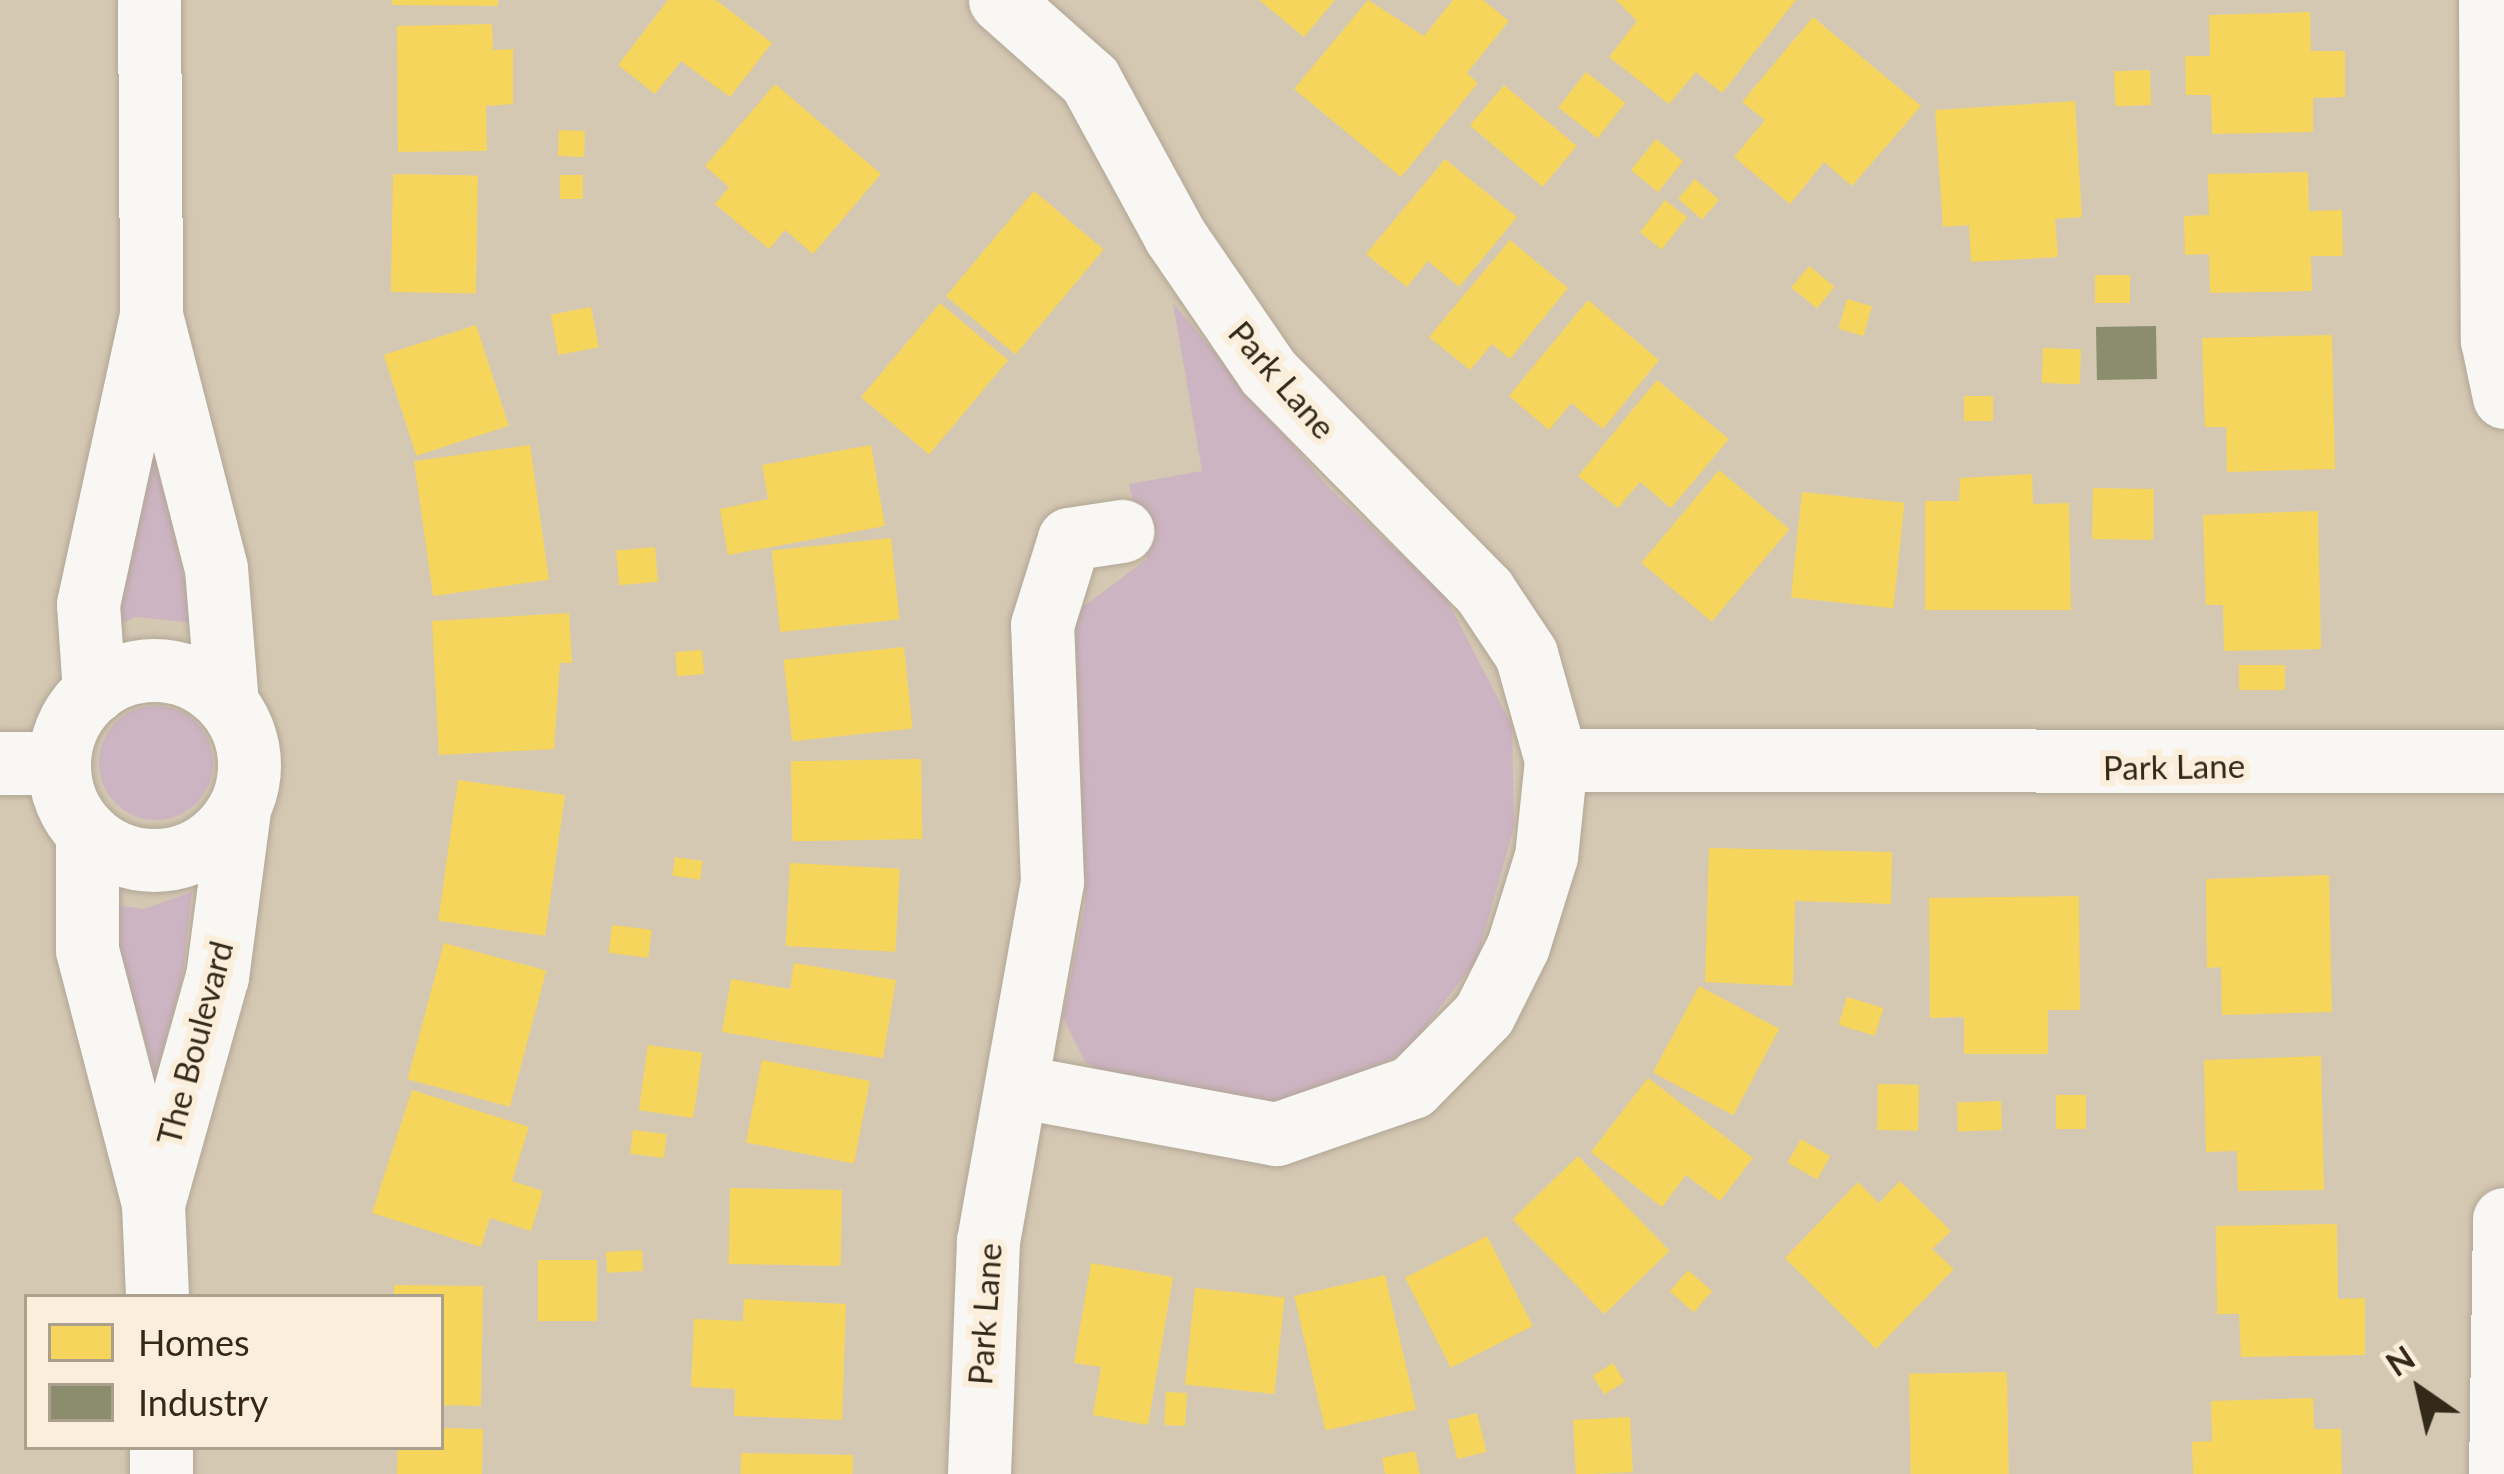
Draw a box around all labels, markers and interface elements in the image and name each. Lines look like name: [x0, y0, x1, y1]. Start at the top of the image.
street label: Park Lane: [1220, 313, 1344, 447]
street label: Park Lane: [2103, 746, 2245, 788]
street label: The Boulevard: [149, 937, 241, 1149]
street label: Park Lane: [960, 1242, 1010, 1386]
legend: [24, 1294, 444, 1450]
text: Homes: [138, 1320, 250, 1364]
north arrow: [2360, 1330, 2480, 1450]
text: N: [2378, 1336, 2422, 1384]
text: Industry: [138, 1380, 268, 1424]

